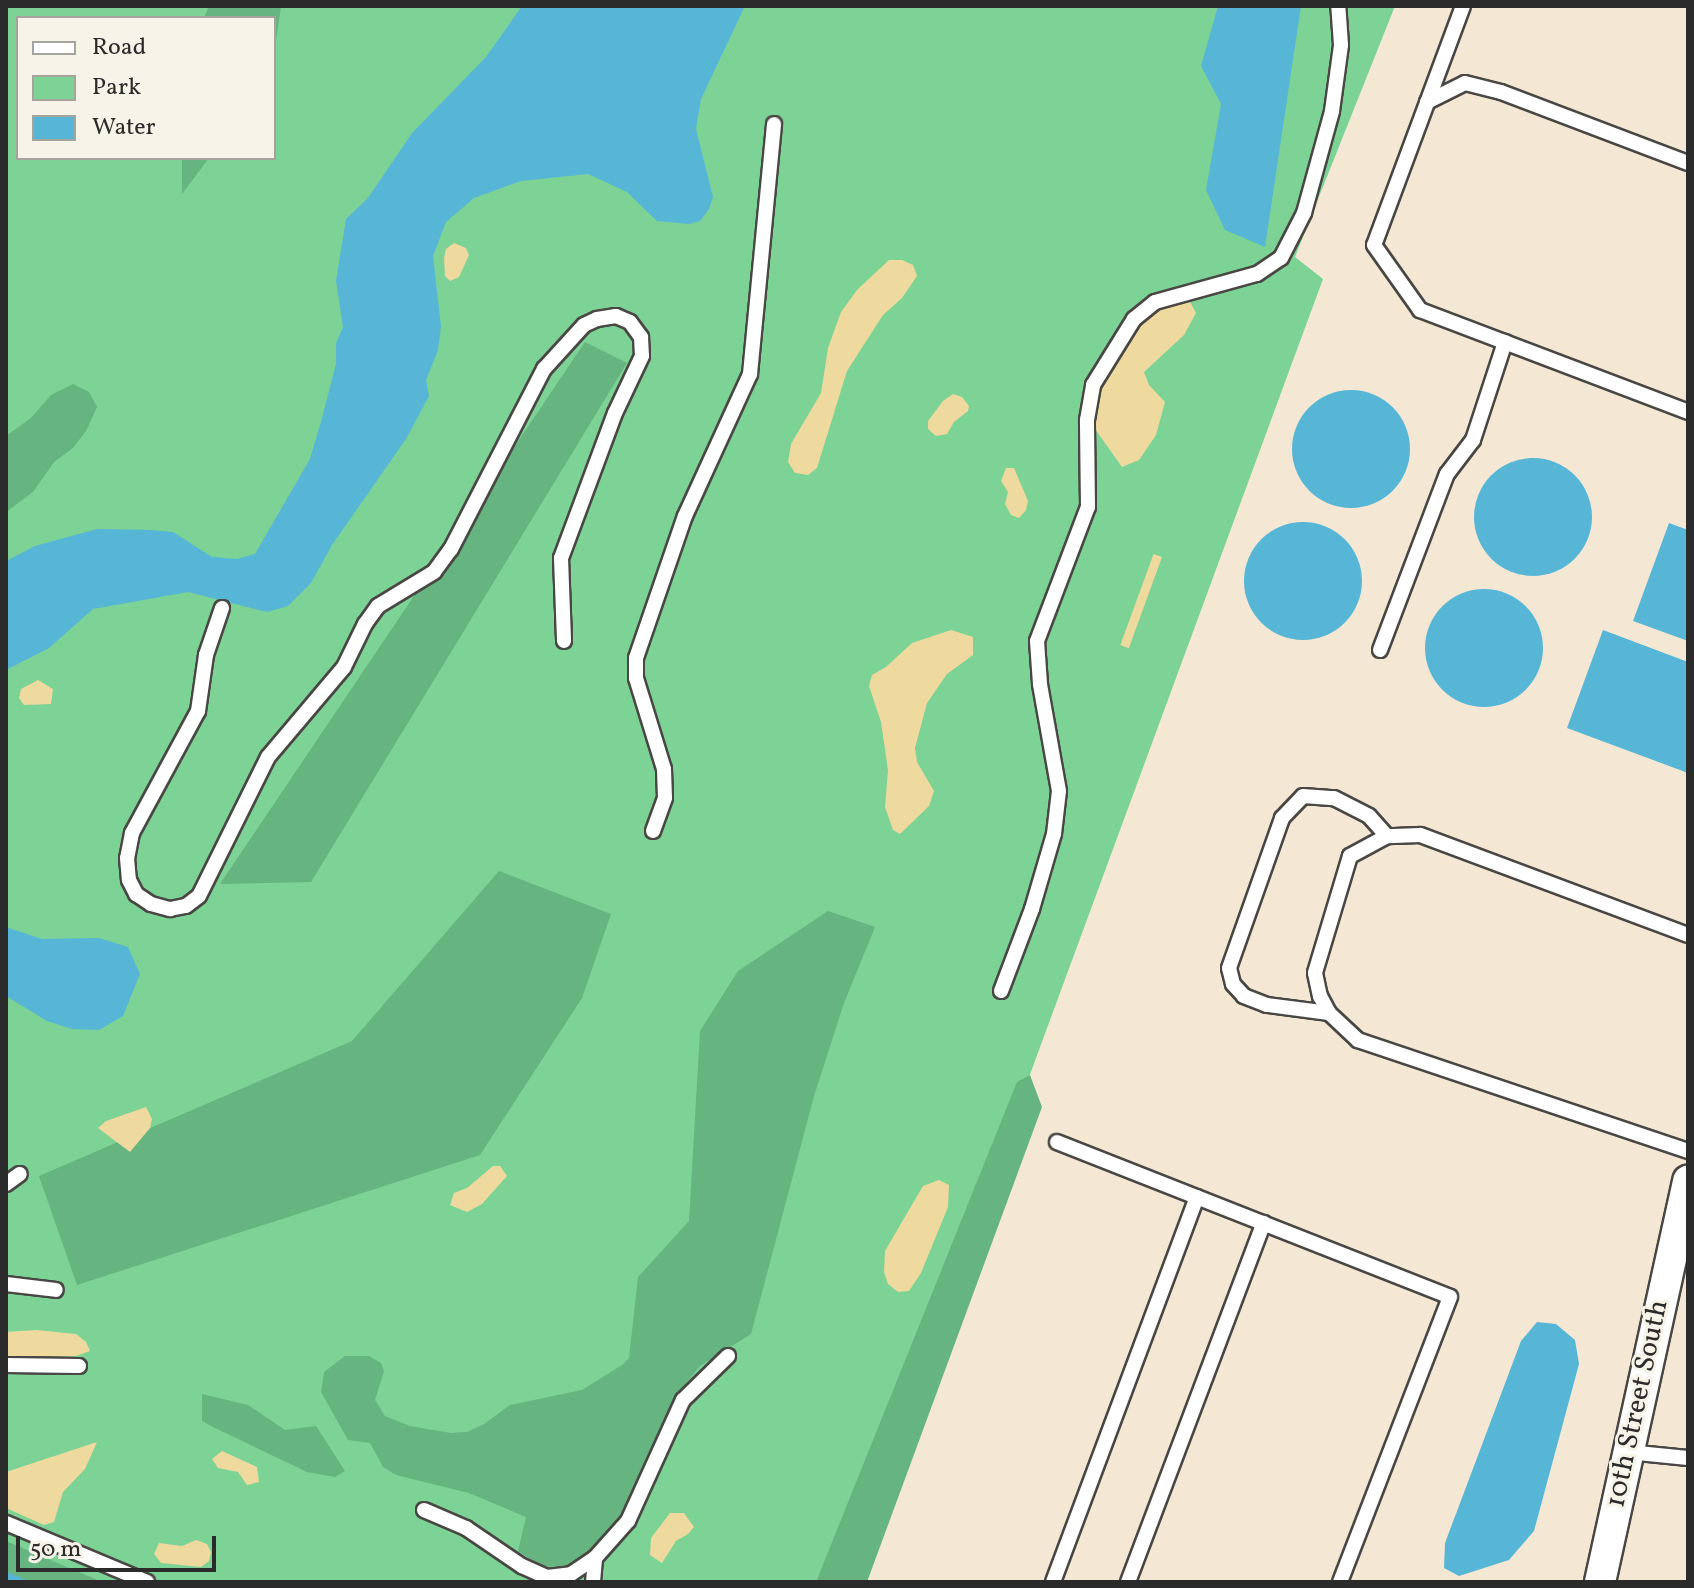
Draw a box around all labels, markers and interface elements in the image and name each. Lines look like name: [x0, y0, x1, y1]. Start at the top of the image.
legend: [16, 16, 276, 160]
text: Road: [92, 31, 146, 65]
text: Park: [92, 71, 141, 105]
text: Water: [92, 111, 156, 145]
street label: 10th Street South: [1600, 1297, 1676, 1511]
scale bar: [20, 1520, 220, 1570]
text: 50 m: [30, 1533, 82, 1567]

